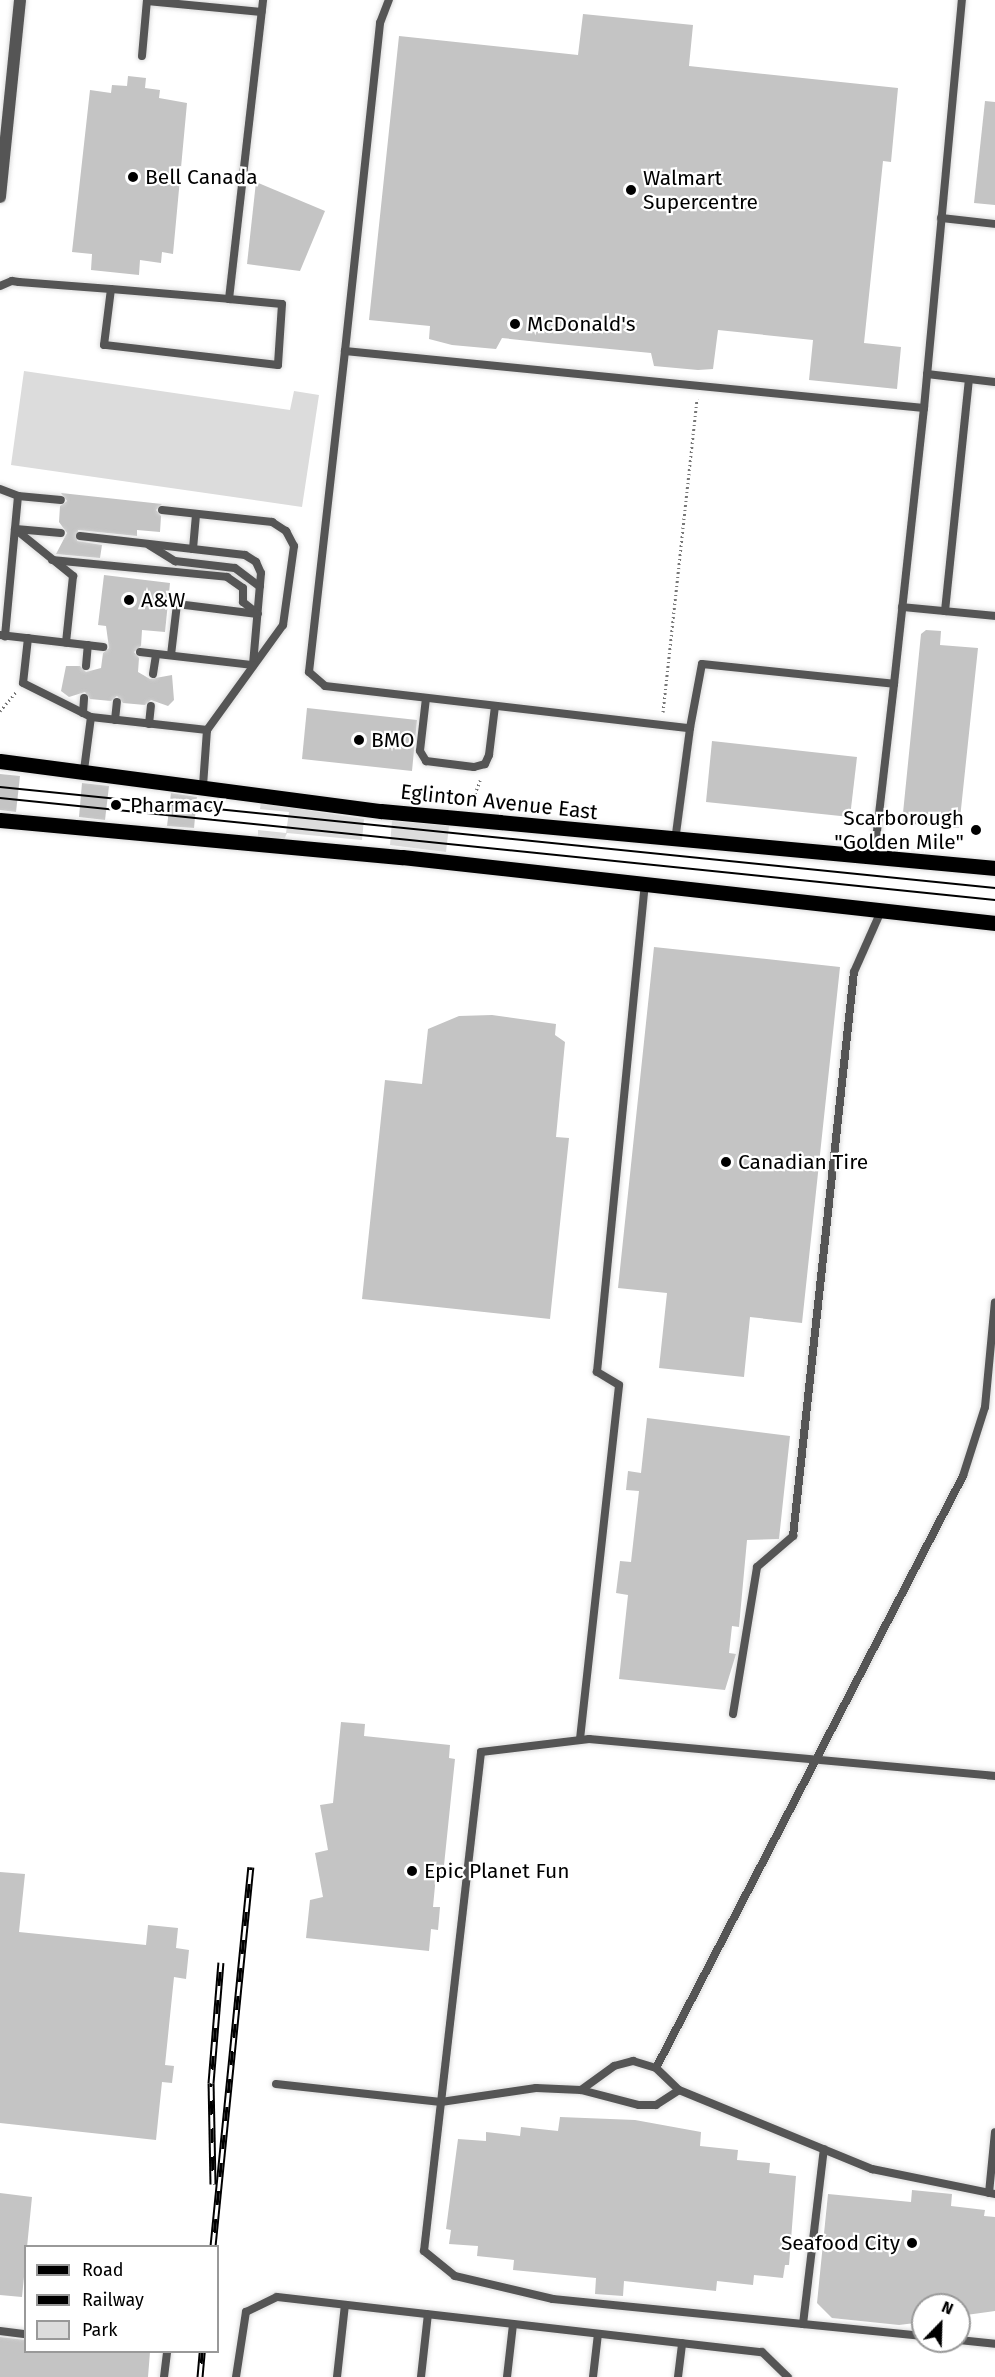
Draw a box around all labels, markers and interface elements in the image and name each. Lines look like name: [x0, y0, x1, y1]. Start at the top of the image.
place label: Bell Canada: [145, 164, 258, 190]
place label: Walmart Supercentre: [643, 165, 758, 215]
marker: Bell Canada: [126, 170, 140, 184]
marker: Walmart Supercentre: [624, 183, 638, 197]
place label: McDonald's: [527, 311, 635, 337]
marker: McDonald's: [508, 317, 522, 331]
place label: A&W: [141, 587, 185, 613]
marker: A&W: [122, 593, 136, 607]
place label: BMO: [371, 727, 414, 753]
marker: BMO: [352, 733, 366, 747]
street label: Eglinton Avenue East: [399, 779, 599, 825]
place label: Pharmacy: [130, 792, 223, 818]
marker: Pharmacy: [107, 796, 125, 814]
place label: Scarborough "Golden Mile": [834, 805, 964, 855]
marker: Scarborough "Golden Mile": [969, 823, 983, 837]
place label: Canadian Tire: [738, 1149, 868, 1175]
marker: Canadian Tire: [719, 1155, 733, 1169]
place label: Epic Planet Fun: [424, 1858, 569, 1884]
marker: Epic Planet Fun: [405, 1864, 419, 1878]
place label: Seafood City: [781, 2230, 900, 2256]
marker: Seafood City: [905, 2236, 919, 2250]
legend: [24, 2245, 219, 2353]
text: Road: [82, 2259, 124, 2281]
text: Railway: [82, 2289, 144, 2311]
north arrow: [911, 2293, 971, 2353]
text: N: [939, 2297, 956, 2319]
text: Park: [82, 2319, 117, 2341]

